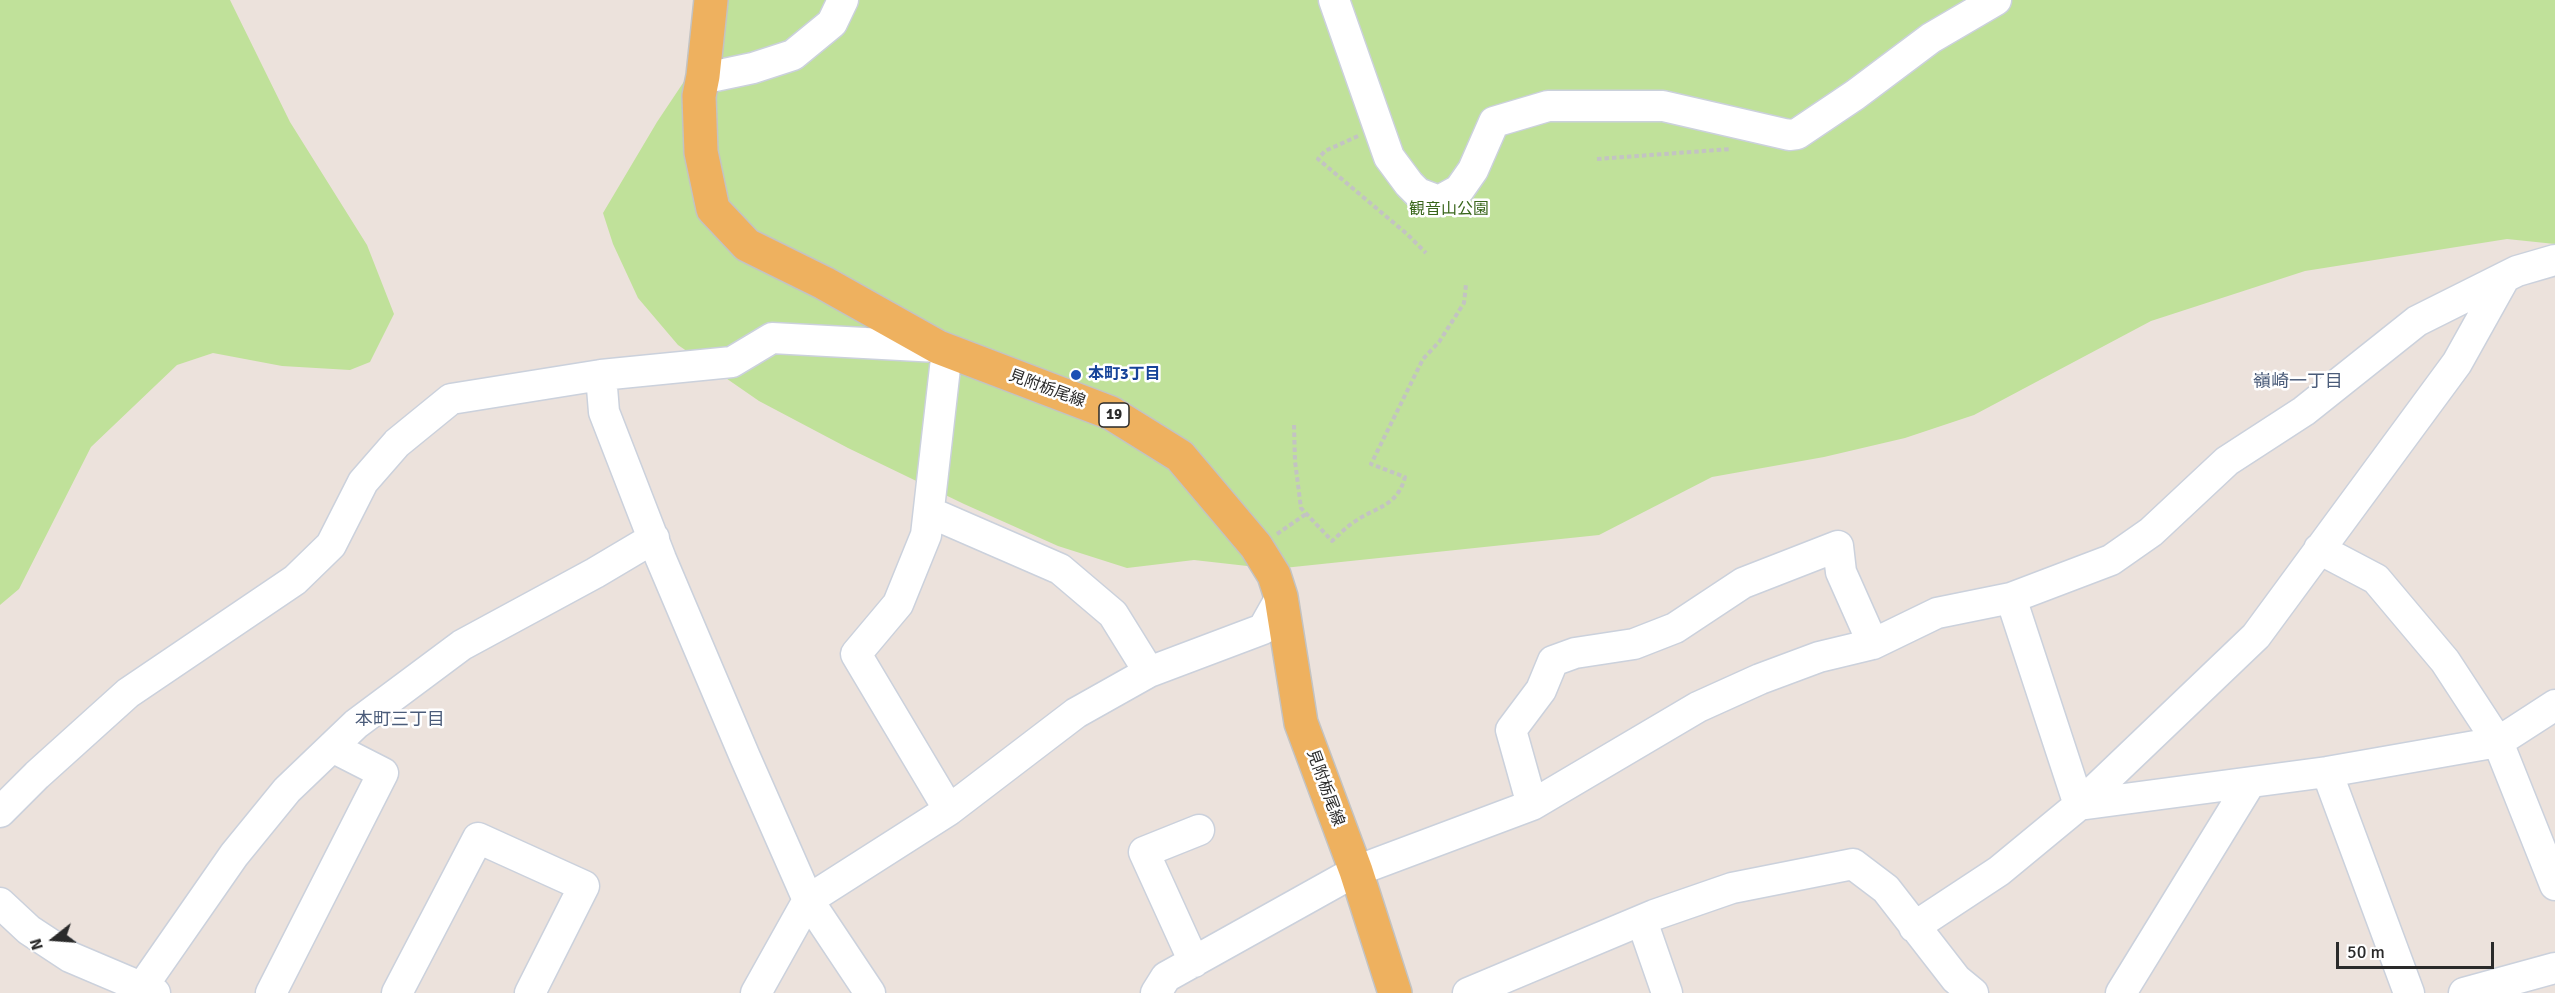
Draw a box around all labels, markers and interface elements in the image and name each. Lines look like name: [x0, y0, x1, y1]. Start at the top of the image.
park label: 観音山公園: [1409, 200, 1489, 220]
place label: 本町3丁目: [1088, 365, 1161, 385]
street label: 見附栃尾線: [1006, 366, 1088, 412]
marker: 本町3丁目: [1069, 368, 1083, 382]
district label: 嶺崎一丁目: [2253, 371, 2343, 393]
road number: 19: [1099, 403, 1129, 427]
district label: 本町三丁目: [355, 709, 445, 731]
street label: 見附栃尾線: [1302, 747, 1348, 829]
north arrow: [24, 909, 84, 969]
scale bar: [2339, 930, 2496, 968]
text: N: [26, 936, 48, 953]
text: 50 m: [2347, 941, 2385, 963]

